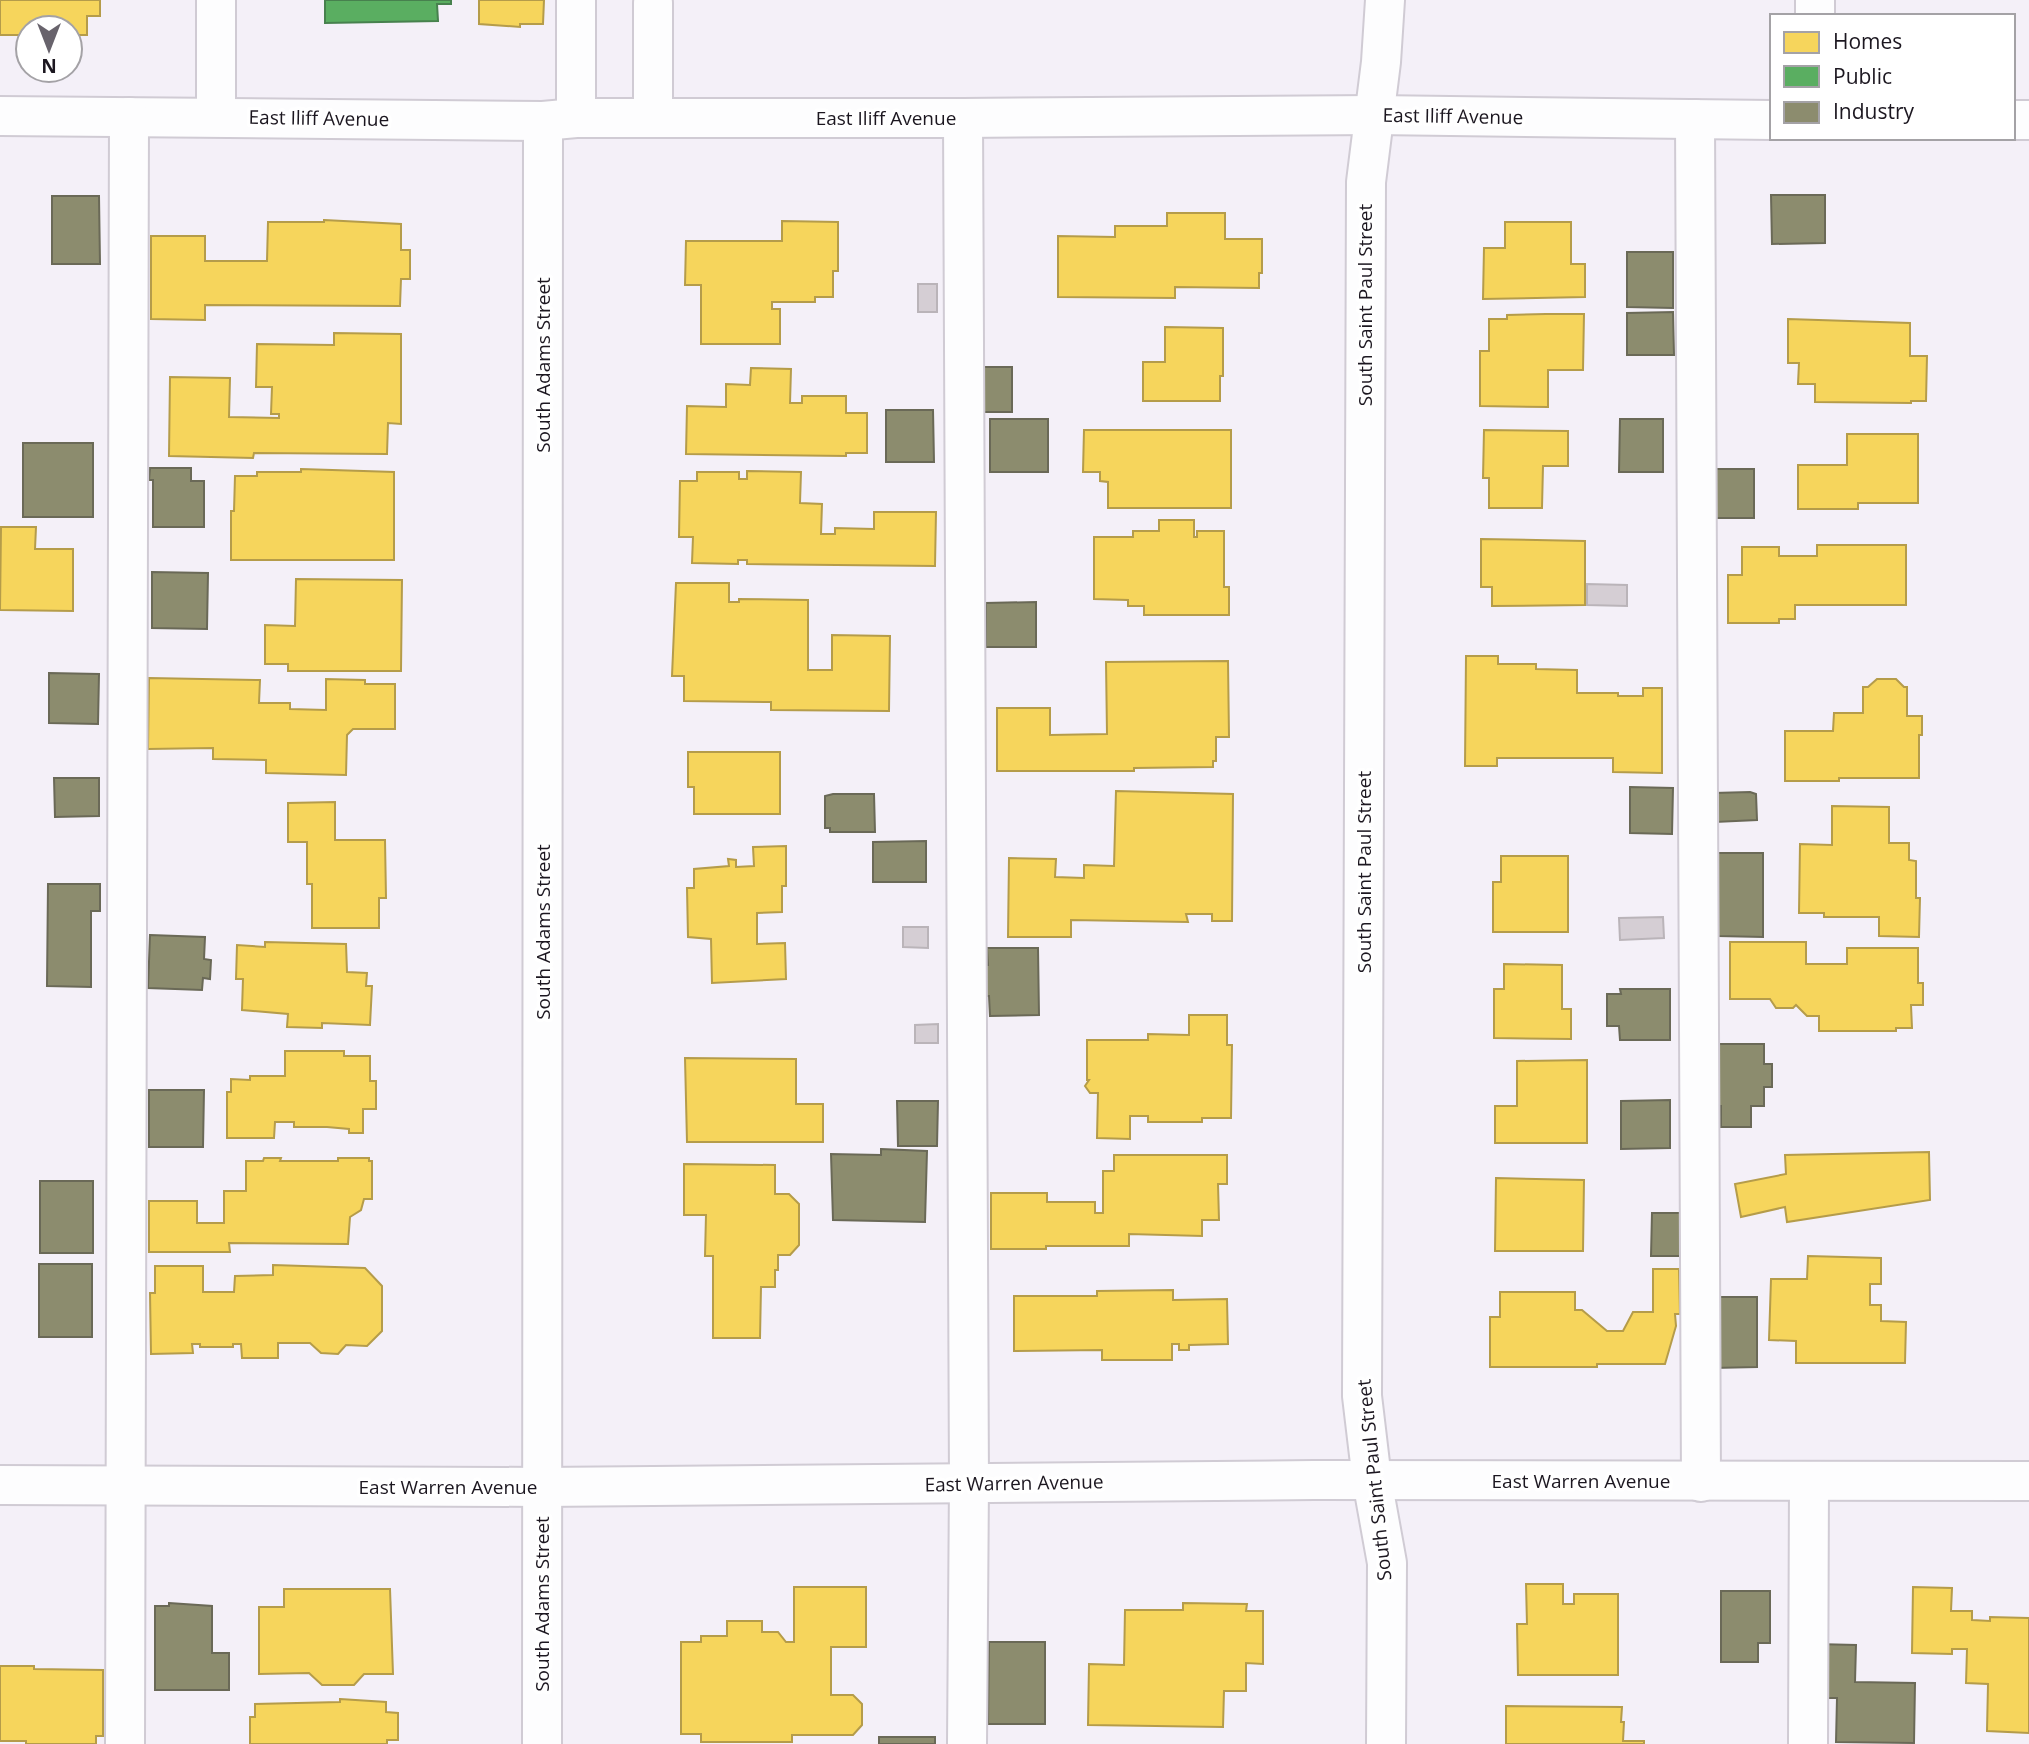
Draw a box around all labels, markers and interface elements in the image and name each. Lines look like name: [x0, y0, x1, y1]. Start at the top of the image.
north arrow: [14, 14, 84, 84]
legend: [1770, 14, 2015, 140]
text: Homes: [1833, 27, 1902, 55]
text: N: [41, 53, 57, 79]
text: Public: [1833, 62, 1892, 90]
text: Industry: [1833, 97, 1915, 125]
street label: East Iliff Avenue: [1382, 102, 1524, 130]
street label: East Iliff Avenue: [248, 104, 390, 132]
street label: East Iliff Avenue: [816, 105, 956, 131]
street label: South Saint Paul Street: [1352, 204, 1378, 406]
street label: South Adams Street: [530, 277, 556, 453]
street label: South Saint Paul Street: [1351, 771, 1377, 973]
street label: South Adams Street: [530, 844, 556, 1020]
street label: South Saint Paul Street: [1350, 1378, 1398, 1582]
street label: East Warren Avenue: [924, 1468, 1104, 1498]
street label: East Warren Avenue: [1492, 1468, 1670, 1494]
street label: East Warren Avenue: [359, 1474, 537, 1500]
street label: South Adams Street: [529, 1516, 555, 1692]

